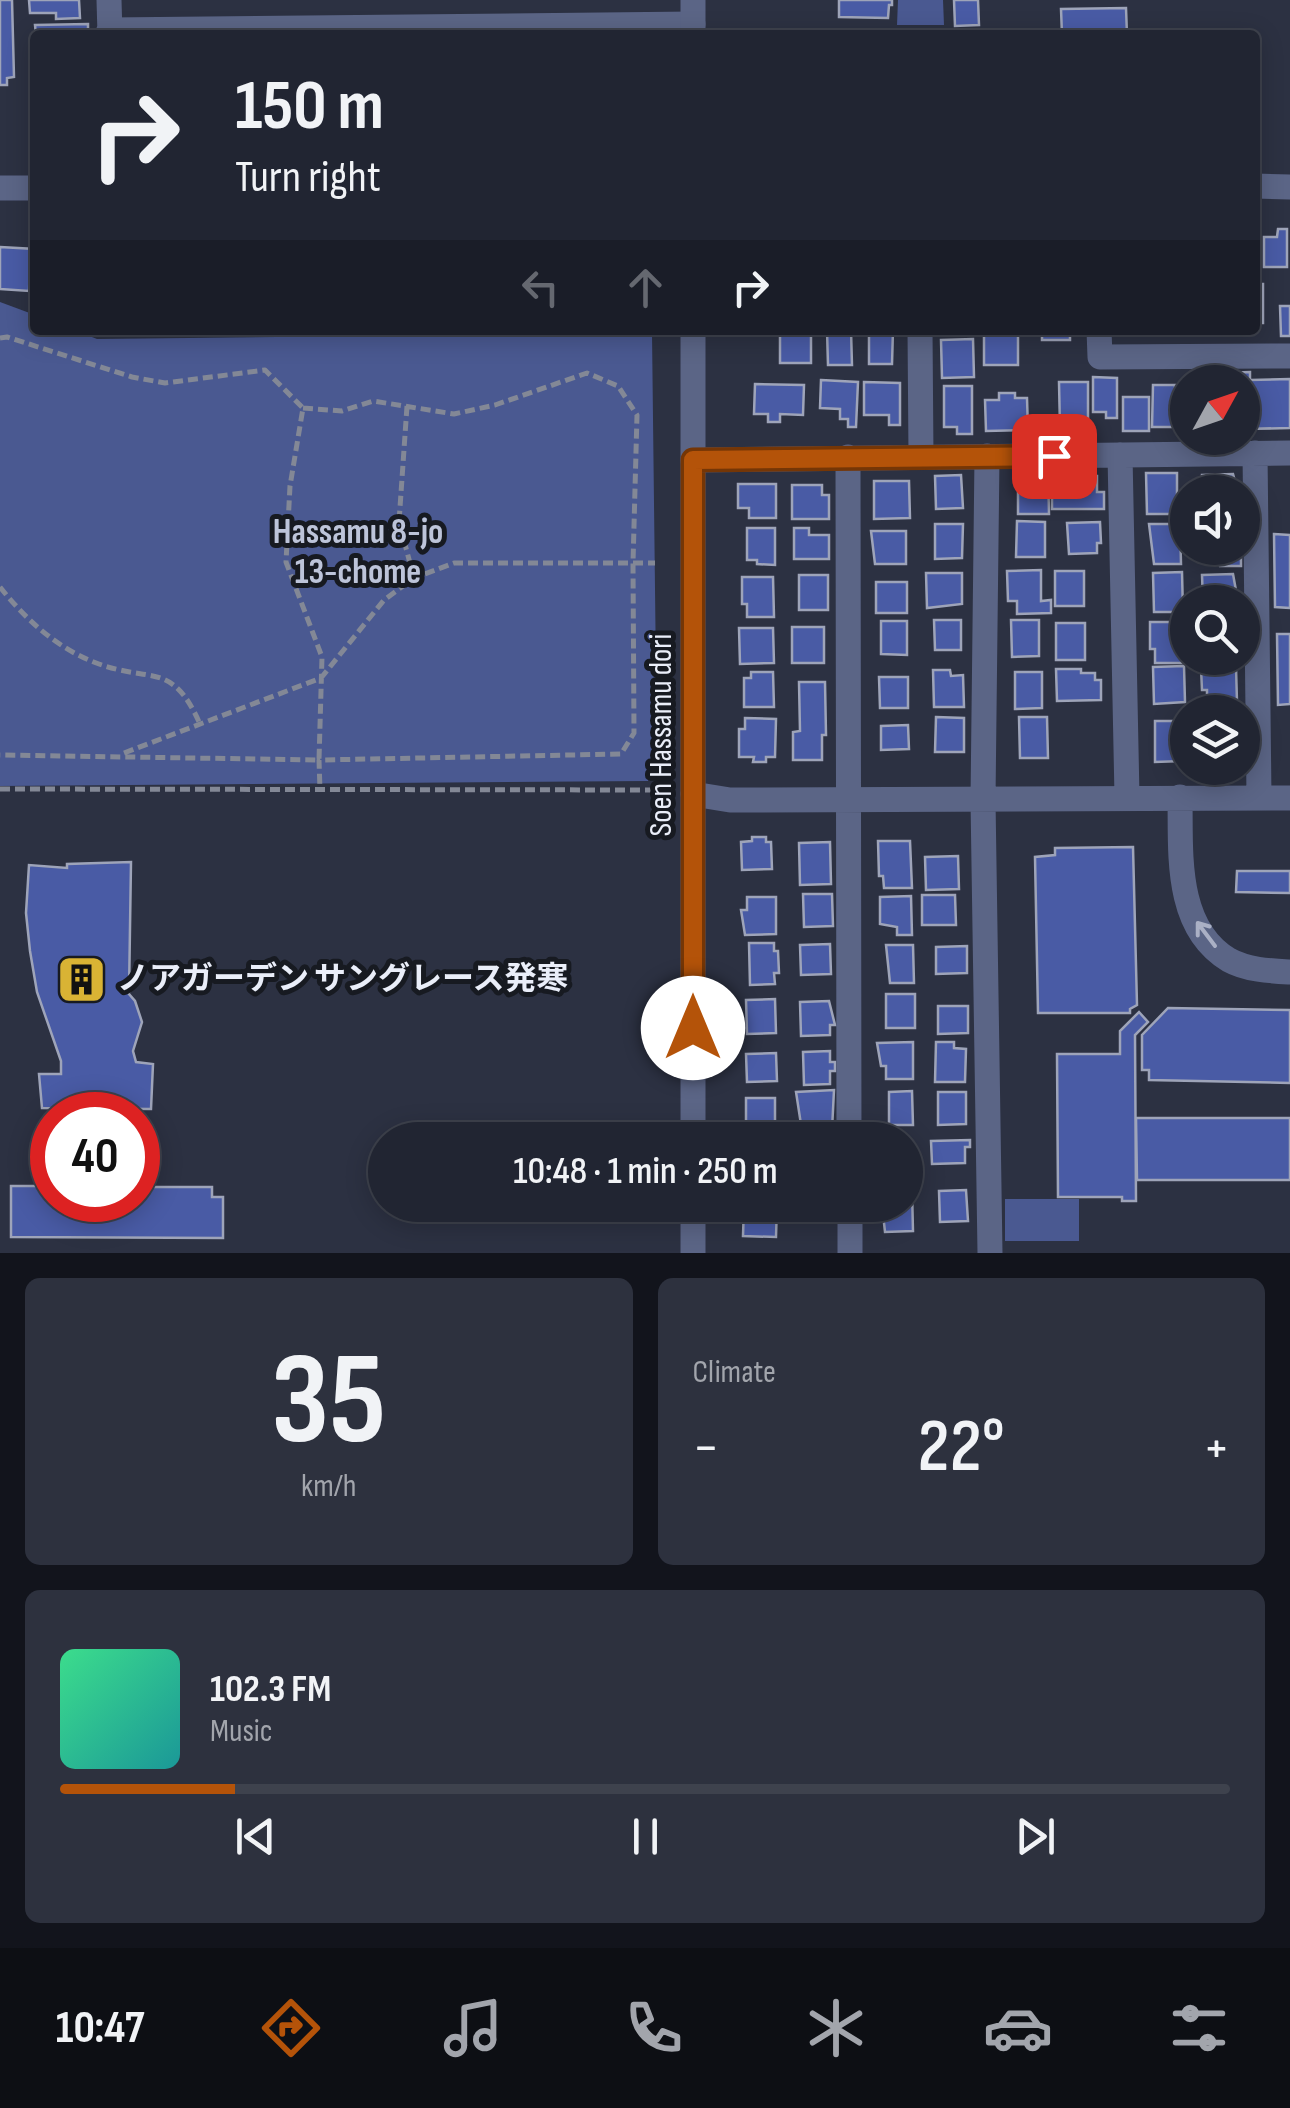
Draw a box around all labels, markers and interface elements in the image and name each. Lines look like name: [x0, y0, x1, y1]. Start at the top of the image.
text: 150 m: [235, 65, 384, 149]
icon: right: [70, 70, 200, 200]
text: Turn right: [235, 150, 381, 205]
icon: left: [513, 260, 568, 315]
icon: ahead: [618, 260, 673, 315]
icon: right: [723, 260, 778, 315]
north arrow: [1170, 365, 1260, 455]
map controls: [1170, 365, 1260, 785]
pin: [1012, 414, 1097, 499]
icon: arrive: [1027, 429, 1082, 484]
button: sound: [1170, 475, 1260, 565]
district label: Hassamu 8-jo 13-chome: [273, 511, 443, 594]
button: search: [1170, 585, 1260, 675]
street label: Soen Hassamu dori: [642, 634, 681, 836]
button: layers: [1170, 695, 1260, 785]
one-way arrow: [1196, 921, 1217, 949]
building icon: ノアガーデン サングレース発寒: [56, 953, 108, 1005]
place label: ノアガーデン サングレース発寒: [117, 960, 568, 999]
position arrow: [641, 976, 745, 1080]
speed limit sign: 40: [30, 1092, 160, 1222]
text: 10:48 · 1 min · 250 m: [513, 1149, 778, 1194]
text: 35: [271, 1324, 386, 1480]
text: Climate: [693, 1353, 776, 1392]
text: 22°: [918, 1402, 1005, 1493]
text: −: [693, 1415, 719, 1482]
text: +: [1203, 1415, 1230, 1482]
text: km/h: [301, 1467, 356, 1506]
text: 102.3 FM: [210, 1667, 331, 1712]
text: Music: [210, 1712, 273, 1751]
icon: previous: [228, 1809, 283, 1864]
icon: pause: [618, 1809, 673, 1864]
icon: next: [1008, 1809, 1063, 1864]
icon: directions: [256, 1993, 326, 2063]
icon: music: [438, 1993, 508, 2063]
icon: phone: [619, 1993, 689, 2063]
icon: climate: [801, 1993, 871, 2063]
icon: car: [983, 1993, 1053, 2063]
icon: filters: [1164, 1993, 1234, 2063]
text: 10:47: [56, 2001, 144, 2056]

